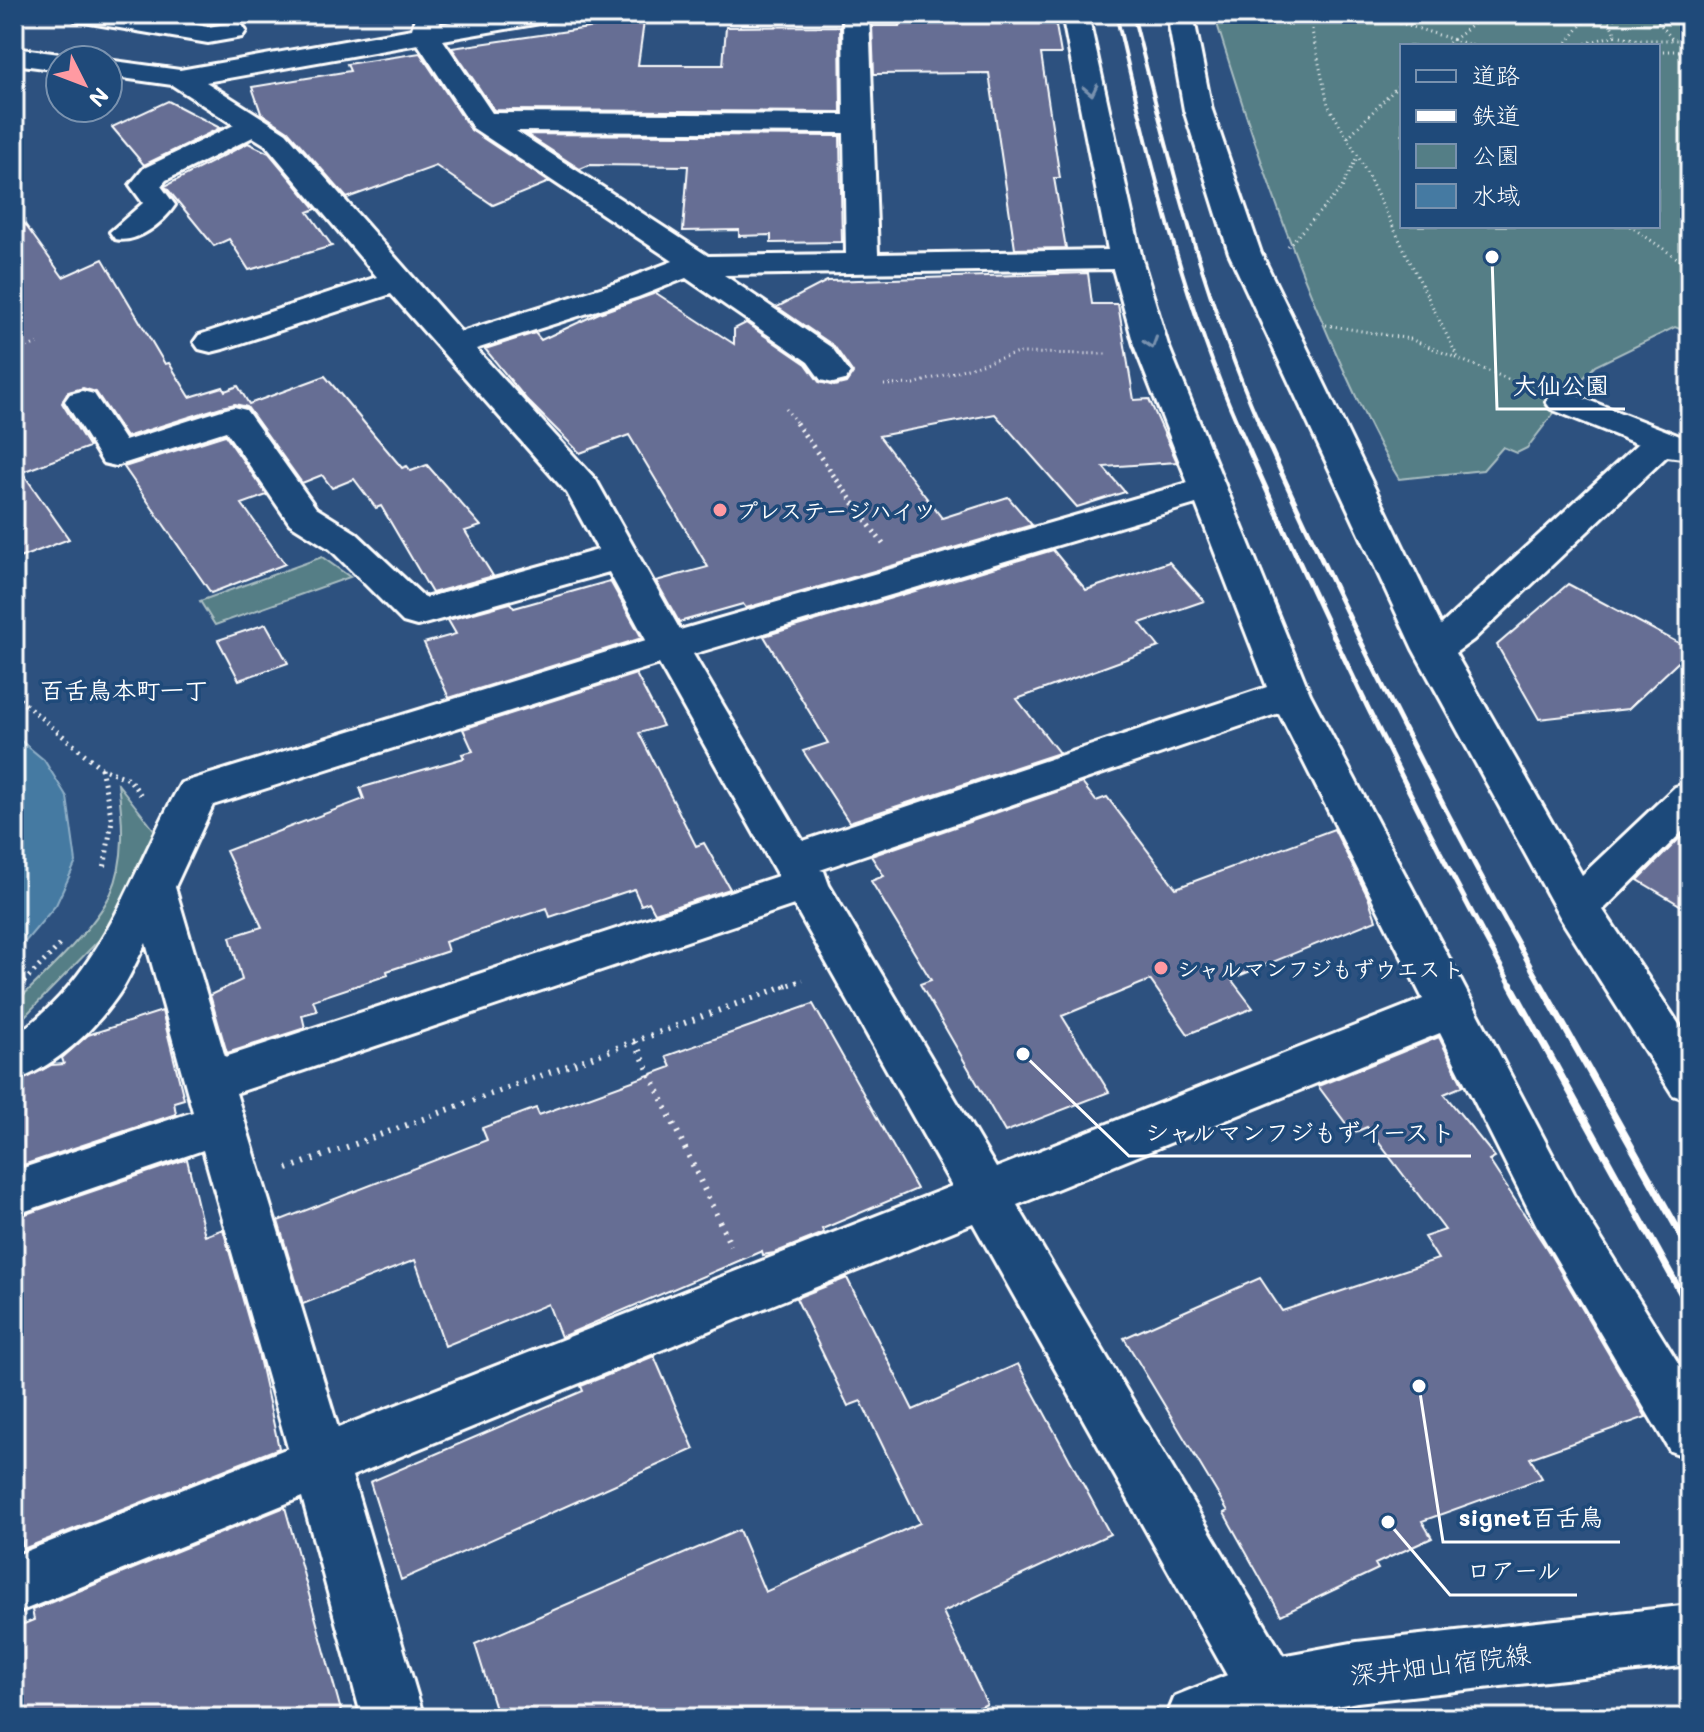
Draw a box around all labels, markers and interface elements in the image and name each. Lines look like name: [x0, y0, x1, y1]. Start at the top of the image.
north arrow: [44, 44, 124, 124]
legend: [1400, 44, 1660, 228]
text: 道路: [1472, 59, 1520, 90]
text: N: [83, 82, 116, 114]
one-way arrow: [1082, 83, 1099, 97]
text: 鉄道: [1472, 99, 1520, 130]
text: 公園: [1472, 139, 1520, 170]
text: 水域: [1472, 179, 1520, 210]
one-way arrow: [1142, 335, 1158, 349]
callout: 大仙公園: [1497, 361, 1625, 409]
text: 大仙公園: [1513, 369, 1609, 400]
place label: プレステージハイツ: [736, 496, 936, 525]
marker: プレステージハイツ: [711, 501, 729, 519]
district label: 百舌鳥本町一丁: [40, 674, 208, 705]
place label: シャルマンフジもずウエスト: [1177, 954, 1464, 983]
marker: シャルマンフジもずウエスト: [1152, 959, 1170, 977]
callout: シャルマンフジもずイースト: [1129, 1108, 1471, 1156]
text: シャルマンフジもずイースト: [1145, 1116, 1455, 1147]
callout: signet百舌鳥: [1443, 1494, 1620, 1542]
text: signet百舌鳥: [1458, 1501, 1604, 1532]
callout: ロアール: [1450, 1547, 1577, 1595]
text: ロアール: [1467, 1554, 1561, 1585]
street label: 深井畑山宿院線: [1348, 1636, 1532, 1692]

